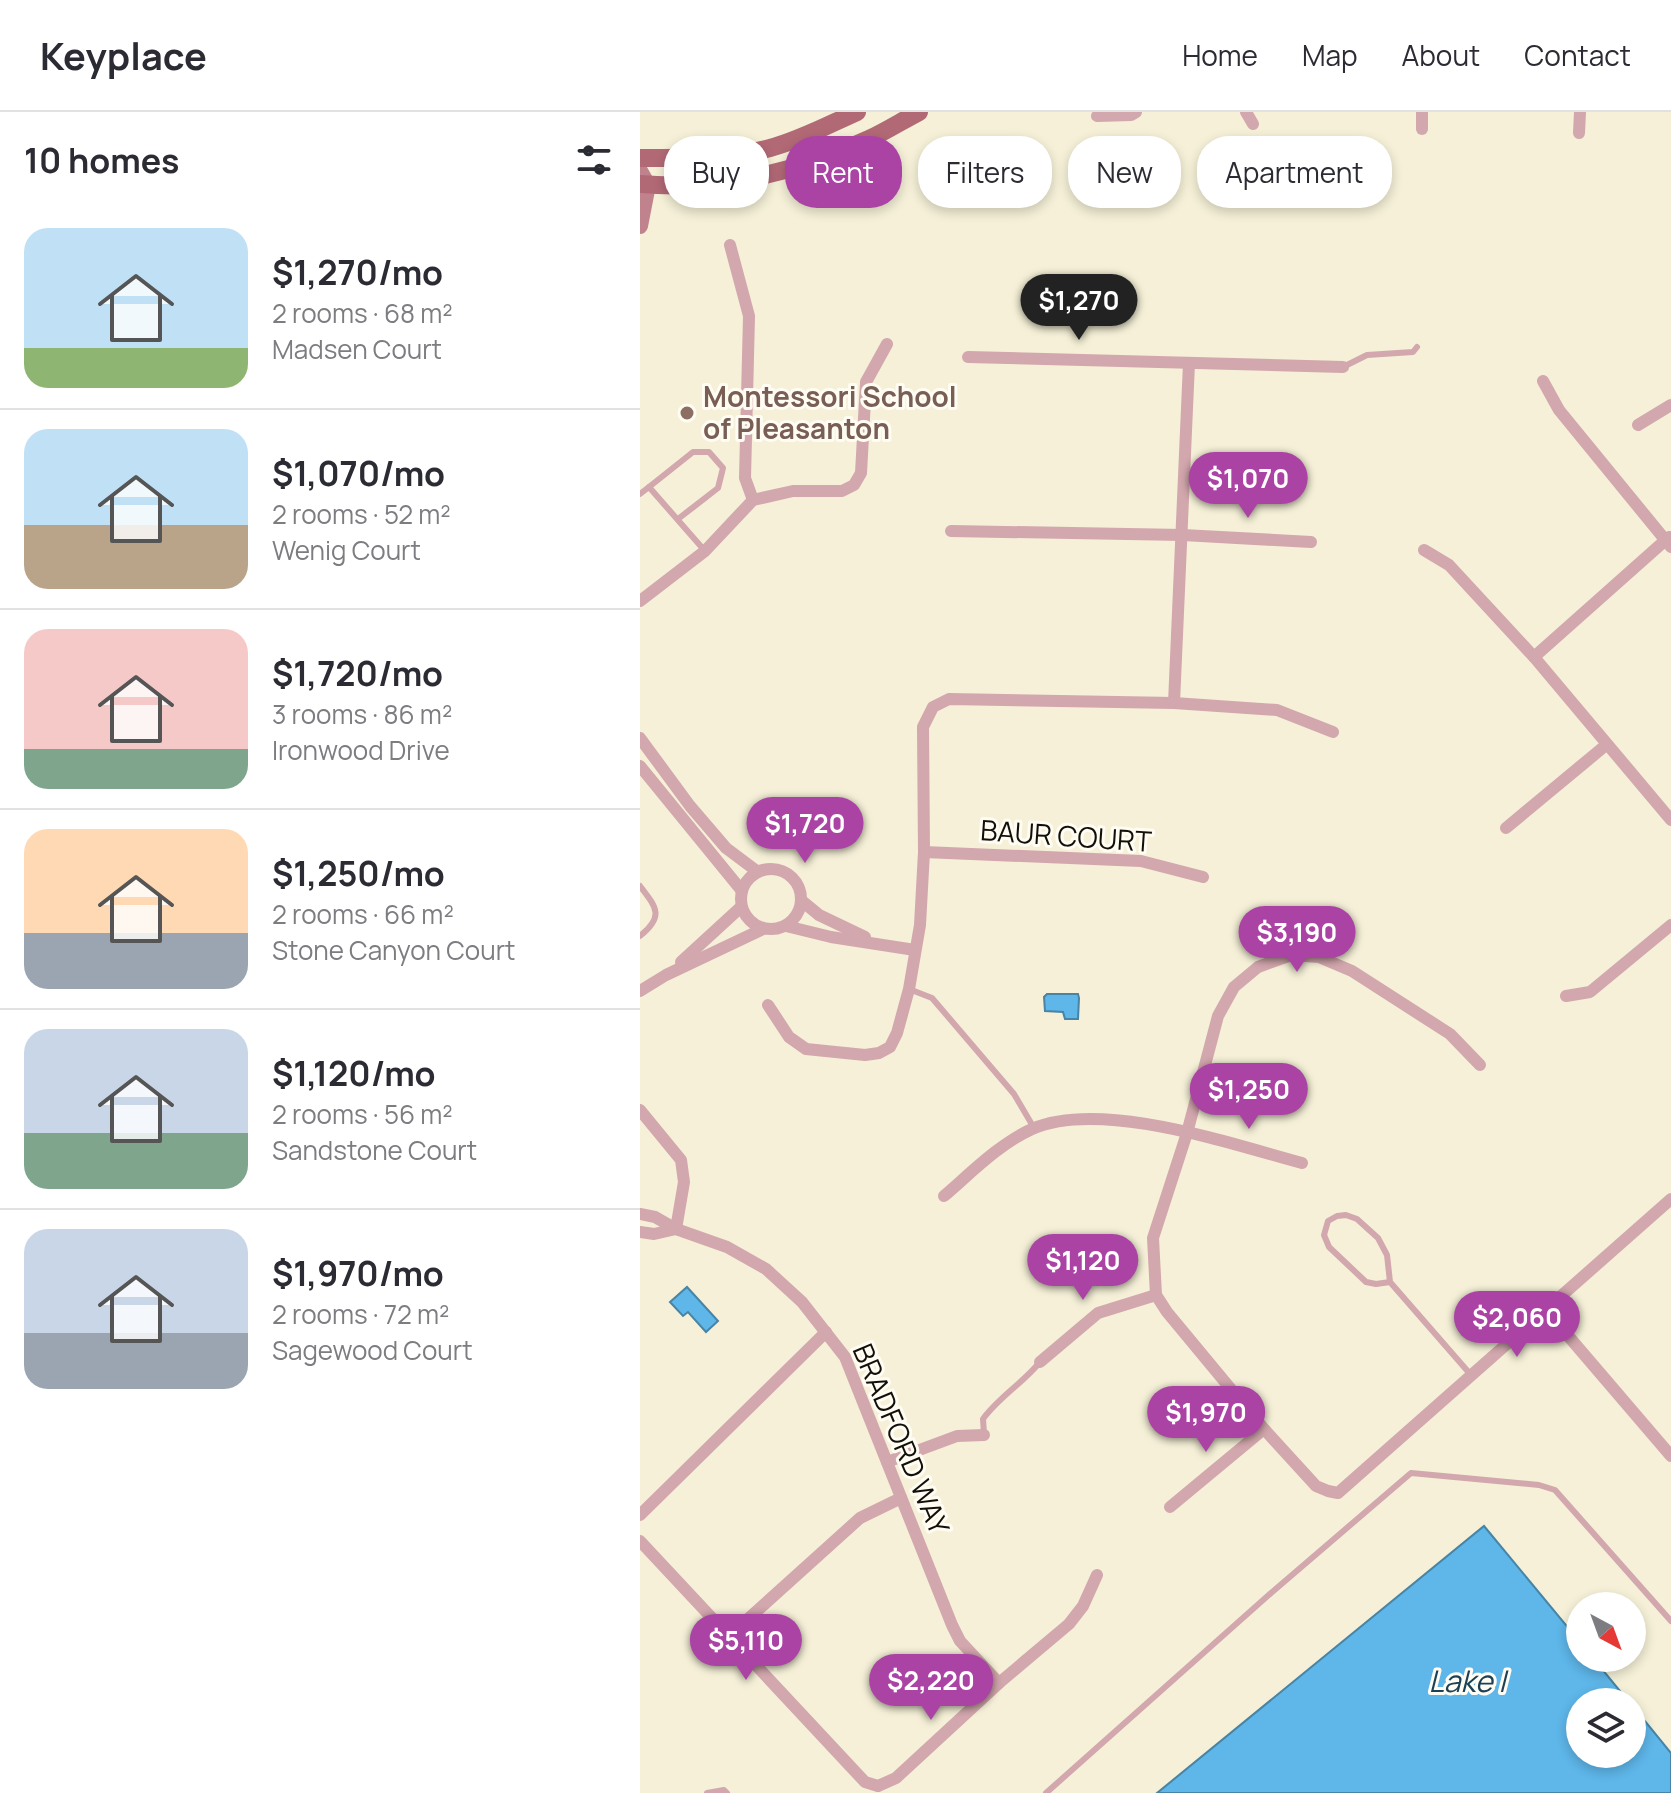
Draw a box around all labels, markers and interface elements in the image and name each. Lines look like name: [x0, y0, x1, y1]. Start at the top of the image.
text: Keyplace: [40, 29, 207, 81]
text: Home: [1182, 36, 1258, 74]
text: Map: [1302, 36, 1358, 74]
text: About: [1402, 36, 1480, 74]
text: Contact: [1524, 36, 1631, 74]
chip: Buy: [664, 136, 769, 208]
chip: Rent: [785, 136, 902, 208]
chip: Filters: [918, 136, 1052, 208]
chip: New: [1068, 136, 1181, 208]
chip: Apartment: [1197, 136, 1392, 208]
text: 10 homes: [24, 137, 180, 183]
icon: filters: [572, 138, 616, 182]
text: $1,270/mo: [272, 249, 443, 295]
icon: home: [88, 260, 184, 356]
pin: $1,270: [1014, 274, 1144, 342]
text: $1,270: [1038, 282, 1120, 318]
text: 2 rooms · 68 m²: [272, 295, 453, 331]
text: Madsen Court: [272, 331, 442, 367]
place label: Montessori School of Pleasanton: [703, 377, 957, 447]
marker: Montessori School of Pleasanton: [678, 404, 696, 422]
text: $1,070/mo: [272, 450, 445, 496]
pin: $1,070: [1183, 452, 1313, 520]
text: $1,070: [1207, 460, 1289, 496]
icon: home: [88, 461, 184, 557]
text: 2 rooms · 52 m²: [272, 496, 451, 532]
text: Wenig Court: [272, 532, 421, 568]
text: $1,720/mo: [272, 650, 443, 696]
icon: home: [88, 661, 184, 757]
text: 3 rooms · 86 m²: [272, 696, 452, 732]
text: Ironwood Drive: [272, 732, 450, 768]
pin: $1,720: [740, 797, 870, 865]
text: $1,720: [764, 805, 846, 841]
street label: BAUR COURT: [979, 810, 1153, 860]
text: $1,250/mo: [272, 850, 445, 896]
icon: home: [88, 861, 184, 957]
text: 2 rooms · 66 m²: [272, 896, 454, 932]
pin: $3,190: [1232, 906, 1362, 974]
text: $3,190: [1257, 914, 1337, 950]
text: Stone Canyon Court: [272, 932, 515, 968]
text: $1,120/mo: [272, 1050, 436, 1096]
icon: home: [88, 1061, 184, 1157]
pin: $1,250: [1184, 1063, 1314, 1131]
text: $1,250: [1208, 1071, 1290, 1107]
text: 2 rooms · 56 m²: [272, 1096, 453, 1132]
text: Sandstone Court: [272, 1132, 477, 1168]
pin: $1,120: [1018, 1234, 1148, 1302]
text: $1,120: [1045, 1242, 1121, 1278]
text: $1,970/mo: [272, 1250, 444, 1296]
icon: home: [88, 1261, 184, 1357]
pin: $2,060: [1452, 1291, 1582, 1359]
text: 2 rooms · 72 m²: [272, 1296, 449, 1332]
text: $2,060: [1472, 1299, 1562, 1335]
text: Sagewood Court: [272, 1332, 473, 1368]
street label: BRADFORD WAY: [845, 1337, 959, 1540]
pin: $1,970: [1141, 1386, 1271, 1454]
text: $1,970: [1165, 1394, 1247, 1430]
north arrow: [1566, 1592, 1646, 1672]
map controls: [1566, 1592, 1646, 1768]
pin: $5,110: [681, 1614, 811, 1682]
text: $5,110: [708, 1622, 784, 1658]
pin: $2,220: [866, 1654, 996, 1722]
water label: Lake I: [1428, 1660, 1509, 1701]
text: $2,220: [887, 1662, 975, 1698]
button: layers: [1566, 1688, 1646, 1768]

